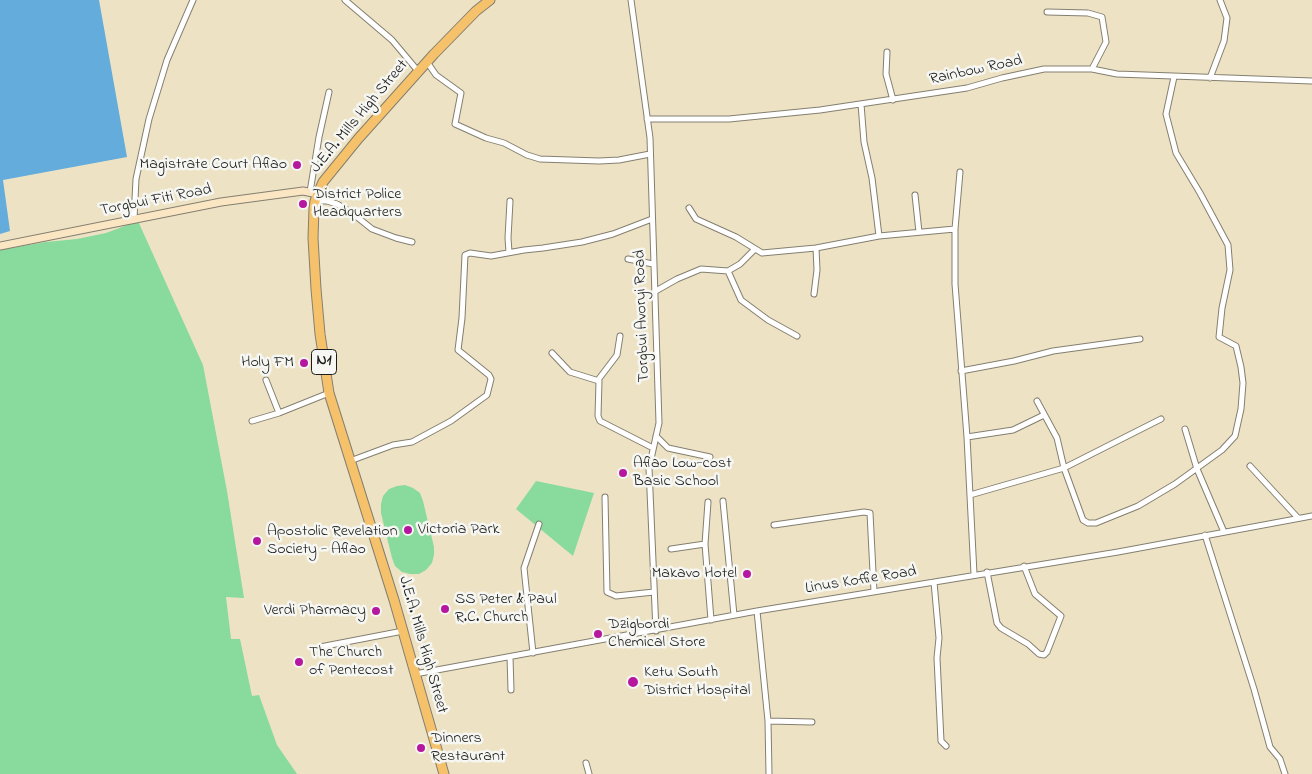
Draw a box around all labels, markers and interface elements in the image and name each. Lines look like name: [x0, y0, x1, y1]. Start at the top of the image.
street label: Rainbow Road: [928, 52, 1024, 90]
street label: J.E.A. Mills High Street: [307, 56, 413, 178]
place label: Magistrate Court Aflao: [139, 155, 287, 175]
marker: Magistrate Court Aflao: [291, 159, 303, 171]
street label: Torgbui Fiti Road: [99, 181, 213, 221]
place label: District Police Headquarters: [313, 185, 402, 223]
marker: District Police Headquarters: [297, 198, 309, 210]
street label: Torgbui Avoryi Road: [631, 249, 655, 383]
road number: N1: [312, 350, 336, 374]
place label: Holy FM: [241, 353, 294, 373]
marker: Holy FM: [298, 357, 310, 369]
place label: Aflao Low-cost Basic School: [633, 454, 732, 492]
marker: Aflao Low-cost Basic School: [617, 467, 629, 479]
place label: Victoria Park: [418, 520, 499, 540]
place label: Apostolic Revelation Society - Aflao: [267, 522, 398, 560]
marker: Victoria Park: [402, 524, 414, 536]
marker: Apostolic Revelation Society - Aflao: [251, 535, 263, 547]
street label: Linus Koffie Road: [804, 563, 918, 599]
place label: Makavo Hotel: [652, 564, 737, 584]
marker: Makavo Hotel: [741, 568, 753, 580]
street label: J.E.A. Mills High Street: [393, 574, 451, 716]
place label: SS Peter & Paul R.C. Church: [455, 590, 557, 628]
place label: Verdi Pharmacy: [264, 601, 366, 621]
marker: SS Peter & Paul R.C. Church: [439, 603, 451, 615]
marker: Verdi Pharmacy: [370, 605, 382, 617]
place label: Dzigbordi Chemical Store: [608, 615, 705, 653]
marker: Dzigbordi Chemical Store: [592, 628, 604, 640]
place label: The Church of Pentecost: [309, 643, 394, 681]
marker: The Church of Pentecost: [293, 656, 305, 668]
place label: Ketu South District Hospital: [644, 663, 751, 701]
marker: Ketu South District Hospital: [626, 675, 640, 689]
place label: Dinners Restaurant: [431, 729, 505, 767]
marker: Dinners Restaurant: [415, 742, 427, 754]

